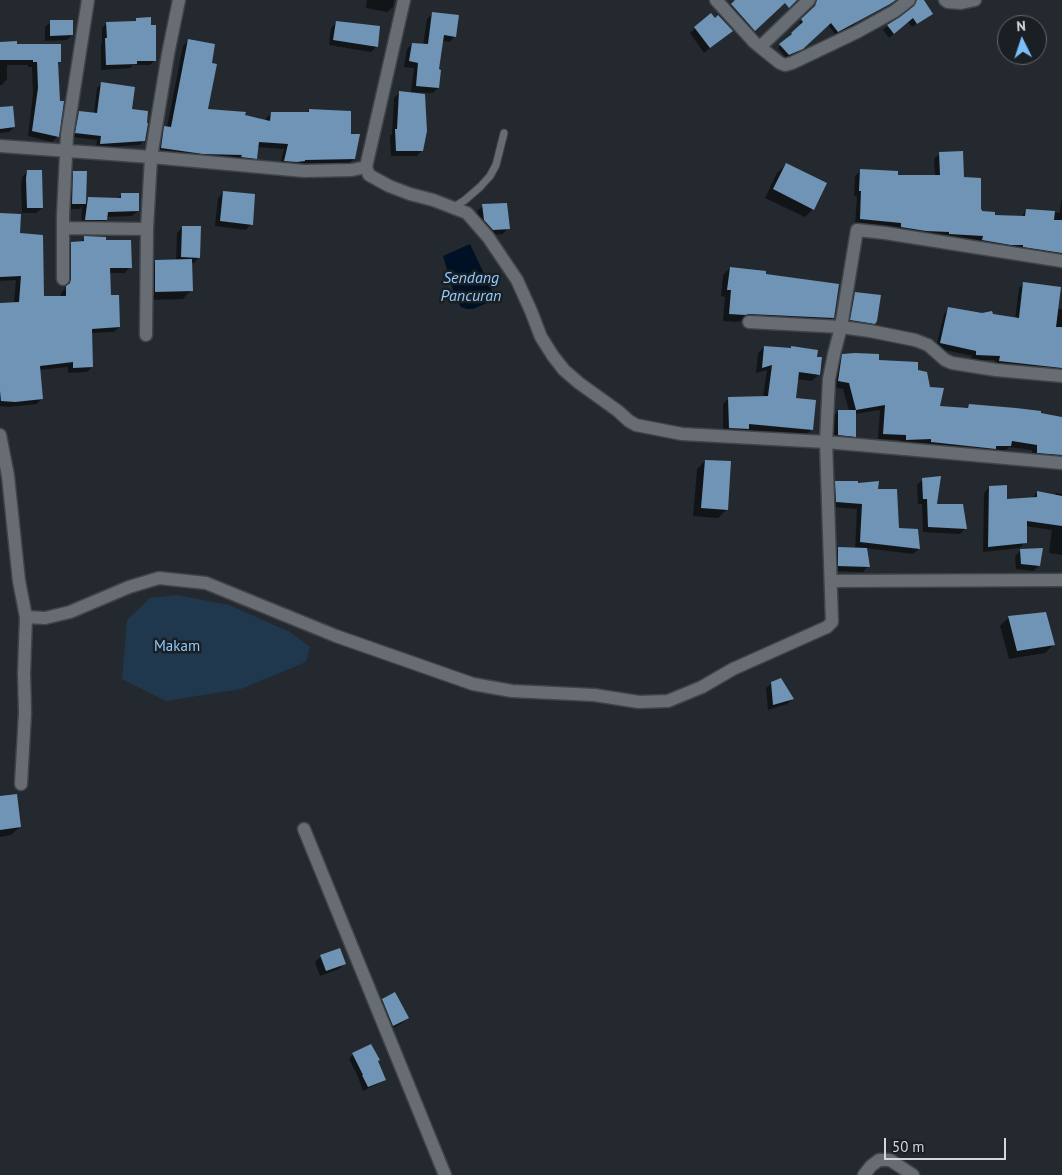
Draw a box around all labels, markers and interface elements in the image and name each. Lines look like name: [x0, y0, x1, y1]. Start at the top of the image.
north arrow: [997, 15, 1047, 65]
text: N: [1016, 17, 1026, 35]
water label: Sendang Pancuran: [441, 268, 501, 306]
park label: Makam: [154, 638, 200, 656]
scale bar: [887, 1128, 1010, 1160]
text: 50 m: [892, 1137, 925, 1156]

